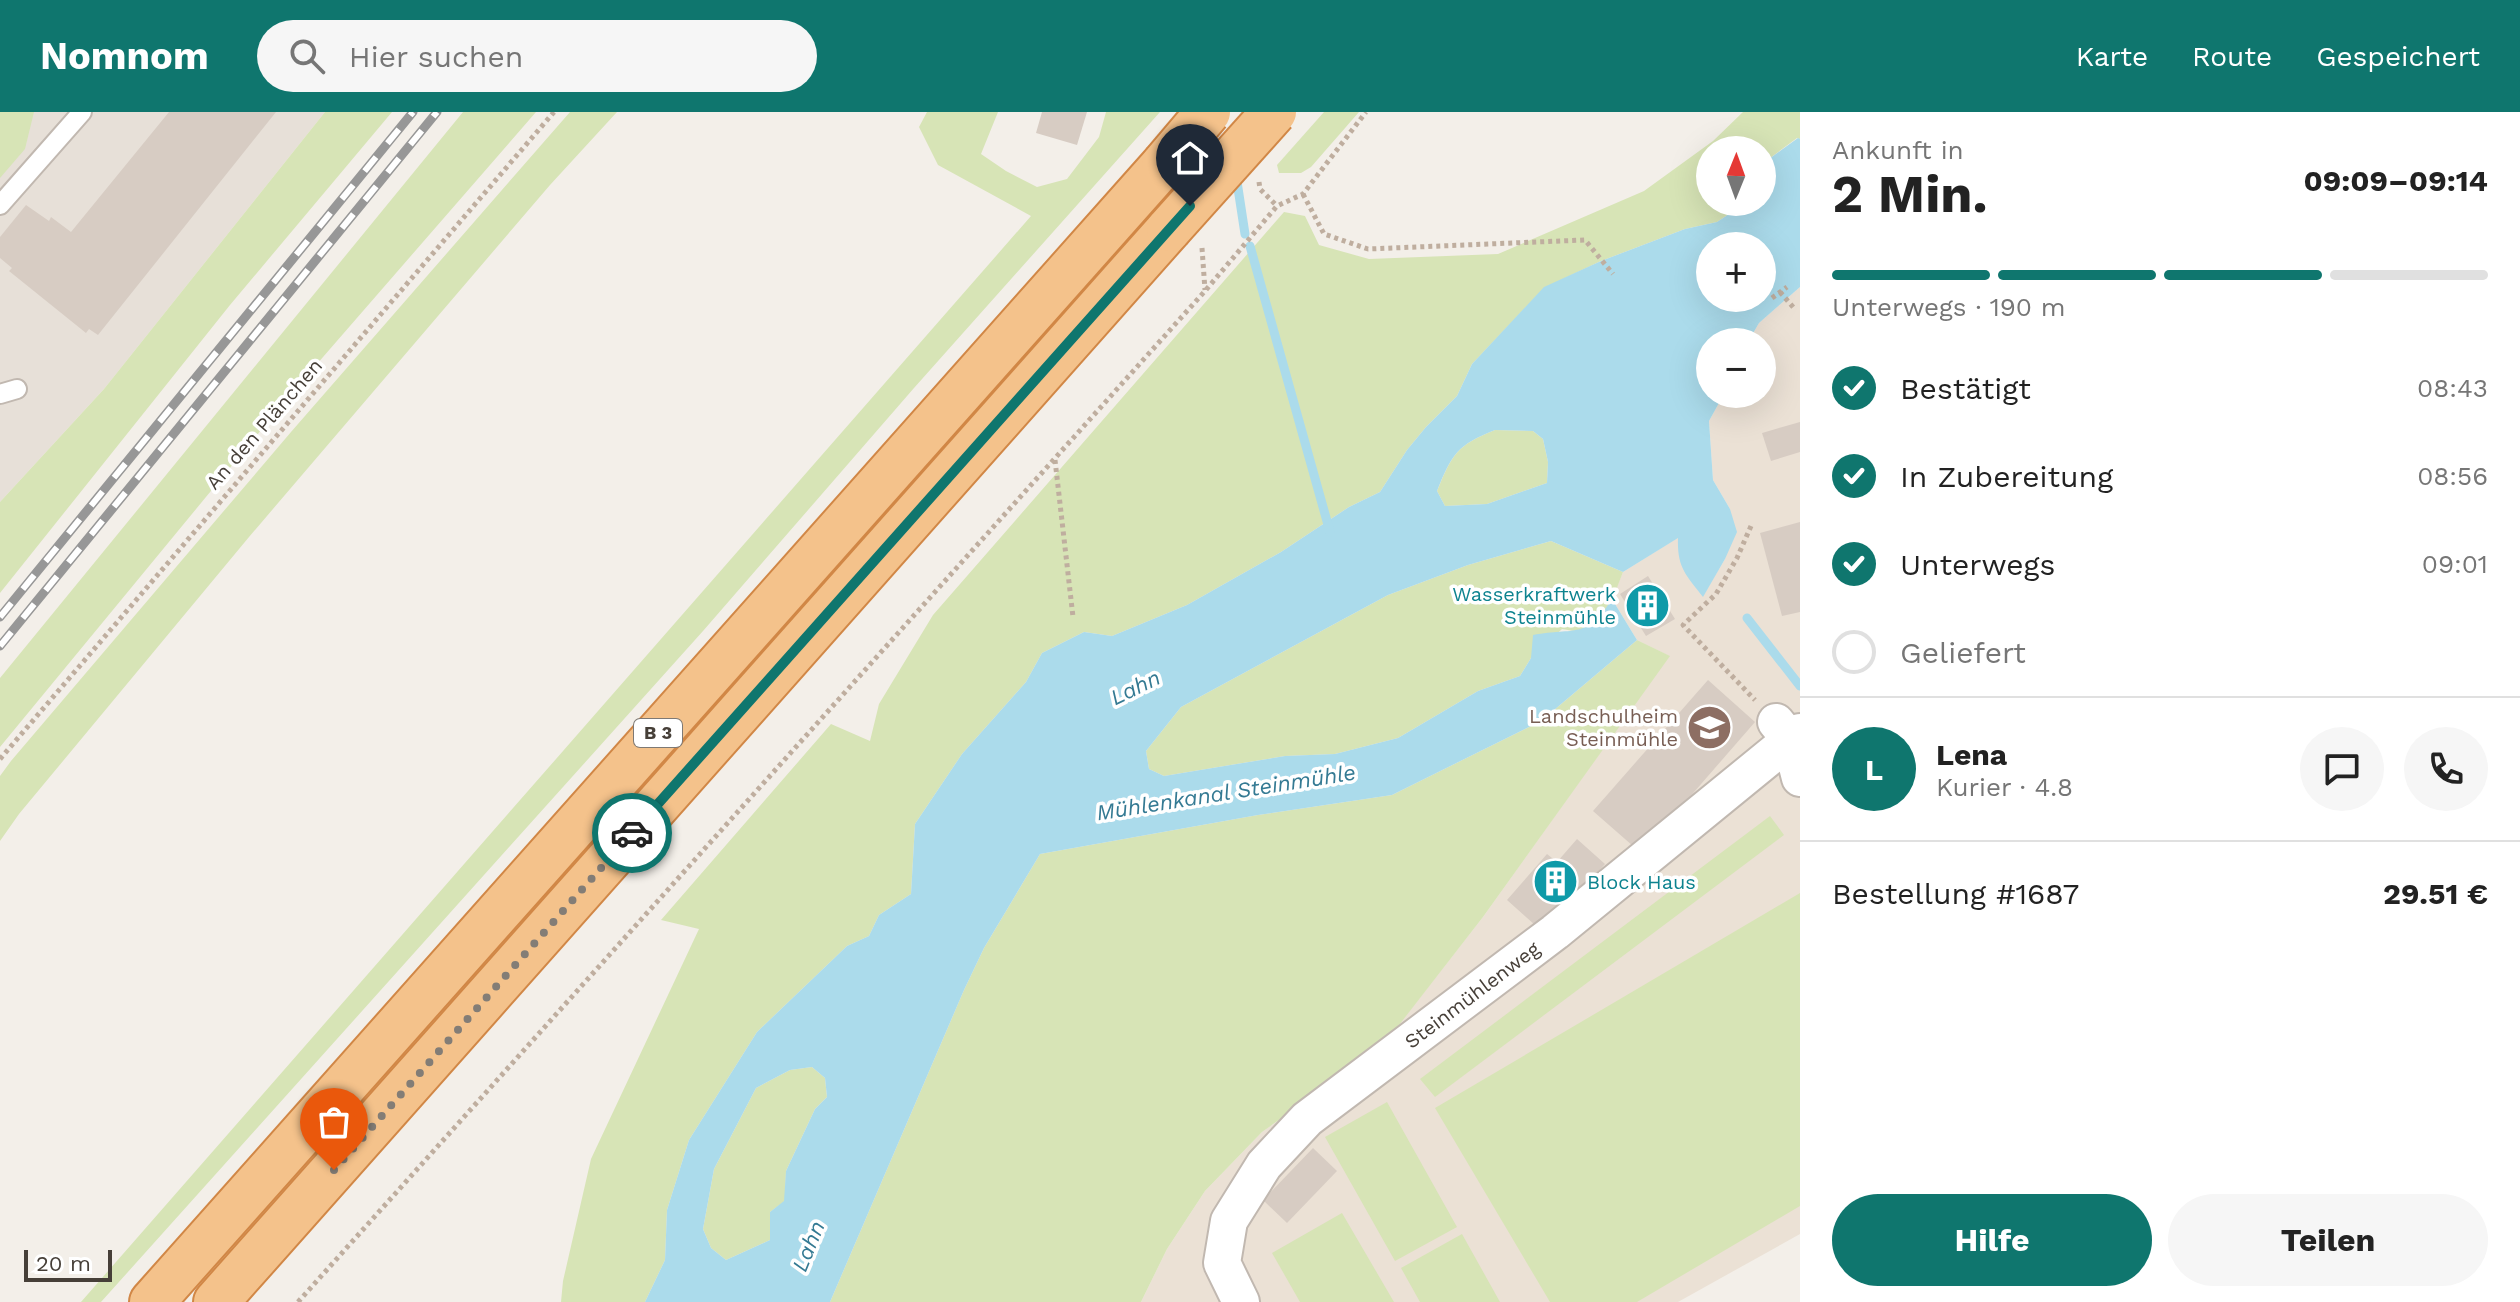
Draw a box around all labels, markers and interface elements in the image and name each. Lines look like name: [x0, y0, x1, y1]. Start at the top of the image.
search box: [257, 20, 817, 92]
text: Nomnom: [40, 34, 209, 78]
icon: search: [285, 34, 329, 78]
text: Hier suchen: [349, 39, 523, 74]
text: Karte: [2076, 40, 2148, 73]
text: Route: [2192, 40, 2272, 73]
text: Gespeichert: [2316, 40, 2480, 73]
pin: [1156, 124, 1224, 206]
text: Ankunft in: [1832, 135, 1964, 165]
icon: home: [1168, 136, 1212, 180]
north arrow: [1696, 136, 1776, 216]
map controls: [1696, 136, 1776, 408]
text: 09:09–09:14: [2303, 163, 2488, 198]
text: 2 Min.: [1832, 164, 1988, 225]
button: +: [1696, 232, 1776, 312]
text: Unterwegs · 190 m: [1832, 292, 2066, 322]
button: −: [1696, 328, 1776, 408]
street label: An den Plänchen: [201, 354, 327, 494]
icon: check: [1832, 366, 1876, 410]
text: Bestätigt: [1900, 371, 2031, 406]
text: 08:43: [2417, 373, 2488, 403]
icon: check: [1832, 454, 1876, 498]
text: In Zubereitung: [1900, 459, 2113, 494]
text: 08:56: [2417, 461, 2488, 491]
icon: check: [1832, 542, 1876, 586]
text: Unterwegs: [1900, 547, 2055, 582]
text: 09:01: [2422, 549, 2488, 579]
place label: Wasserkraftwerk Steinmühle: [1452, 582, 1616, 629]
building icon: Wasserkraftwerk Steinmühle: [1623, 582, 1671, 630]
text: Geliefert: [1900, 635, 2026, 670]
water label: Lahn: [1106, 665, 1164, 710]
school or university icon: Landschulheim Steinmühle: [1685, 703, 1733, 751]
place label: Landschulheim Steinmühle: [1529, 704, 1678, 751]
road number: B 3: [634, 719, 682, 747]
button: chat: [2300, 727, 2384, 811]
button: phone: [2404, 727, 2488, 811]
text: Lena: [1936, 737, 2007, 772]
text: L: [1865, 752, 1883, 787]
water label: Mühlenkanal Steinmühle: [1095, 760, 1357, 825]
text: Kurier · 4.8: [1936, 772, 2073, 802]
courier: [592, 793, 672, 873]
icon: car: [610, 811, 654, 855]
building icon: Block Haus: [1532, 858, 1580, 906]
place label: Block Haus: [1587, 870, 1696, 894]
text: Bestellung #1687: [1832, 876, 2079, 911]
text: 29.51 €: [2383, 876, 2488, 911]
street label: Steinmühlenweg: [1400, 936, 1544, 1054]
pin: [300, 1088, 368, 1170]
icon: bag: [312, 1100, 356, 1144]
button: Hilfe: [1832, 1194, 2152, 1286]
button: Teilen: [2168, 1194, 2488, 1286]
water label: Lahn: [787, 1217, 830, 1275]
scale bar: [24, 1246, 112, 1282]
text: 20 m: [36, 1251, 91, 1276]

